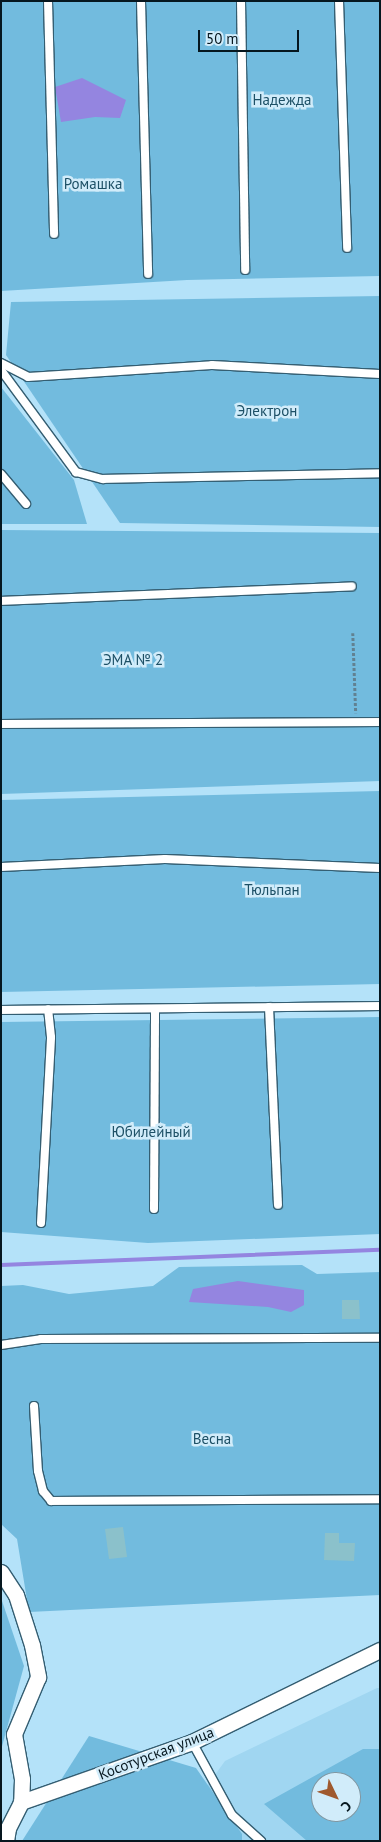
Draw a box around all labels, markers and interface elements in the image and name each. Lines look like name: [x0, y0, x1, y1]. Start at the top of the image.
scale bar: [201, 20, 302, 52]
text: 50 m: [206, 29, 239, 48]
park label: Надежда: [252, 91, 312, 109]
park label: Ромашка: [64, 175, 122, 193]
park label: Электрон: [237, 402, 297, 420]
park label: ЭМА № 2: [103, 651, 163, 669]
park label: Тюльпан: [244, 881, 300, 899]
park label: Юбилейный: [111, 1123, 191, 1141]
park label: Весна: [193, 1430, 231, 1448]
street label: Косотурская улица: [96, 1723, 216, 1783]
north arrow: [311, 1772, 361, 1822]
text: С: [337, 1797, 356, 1815]

